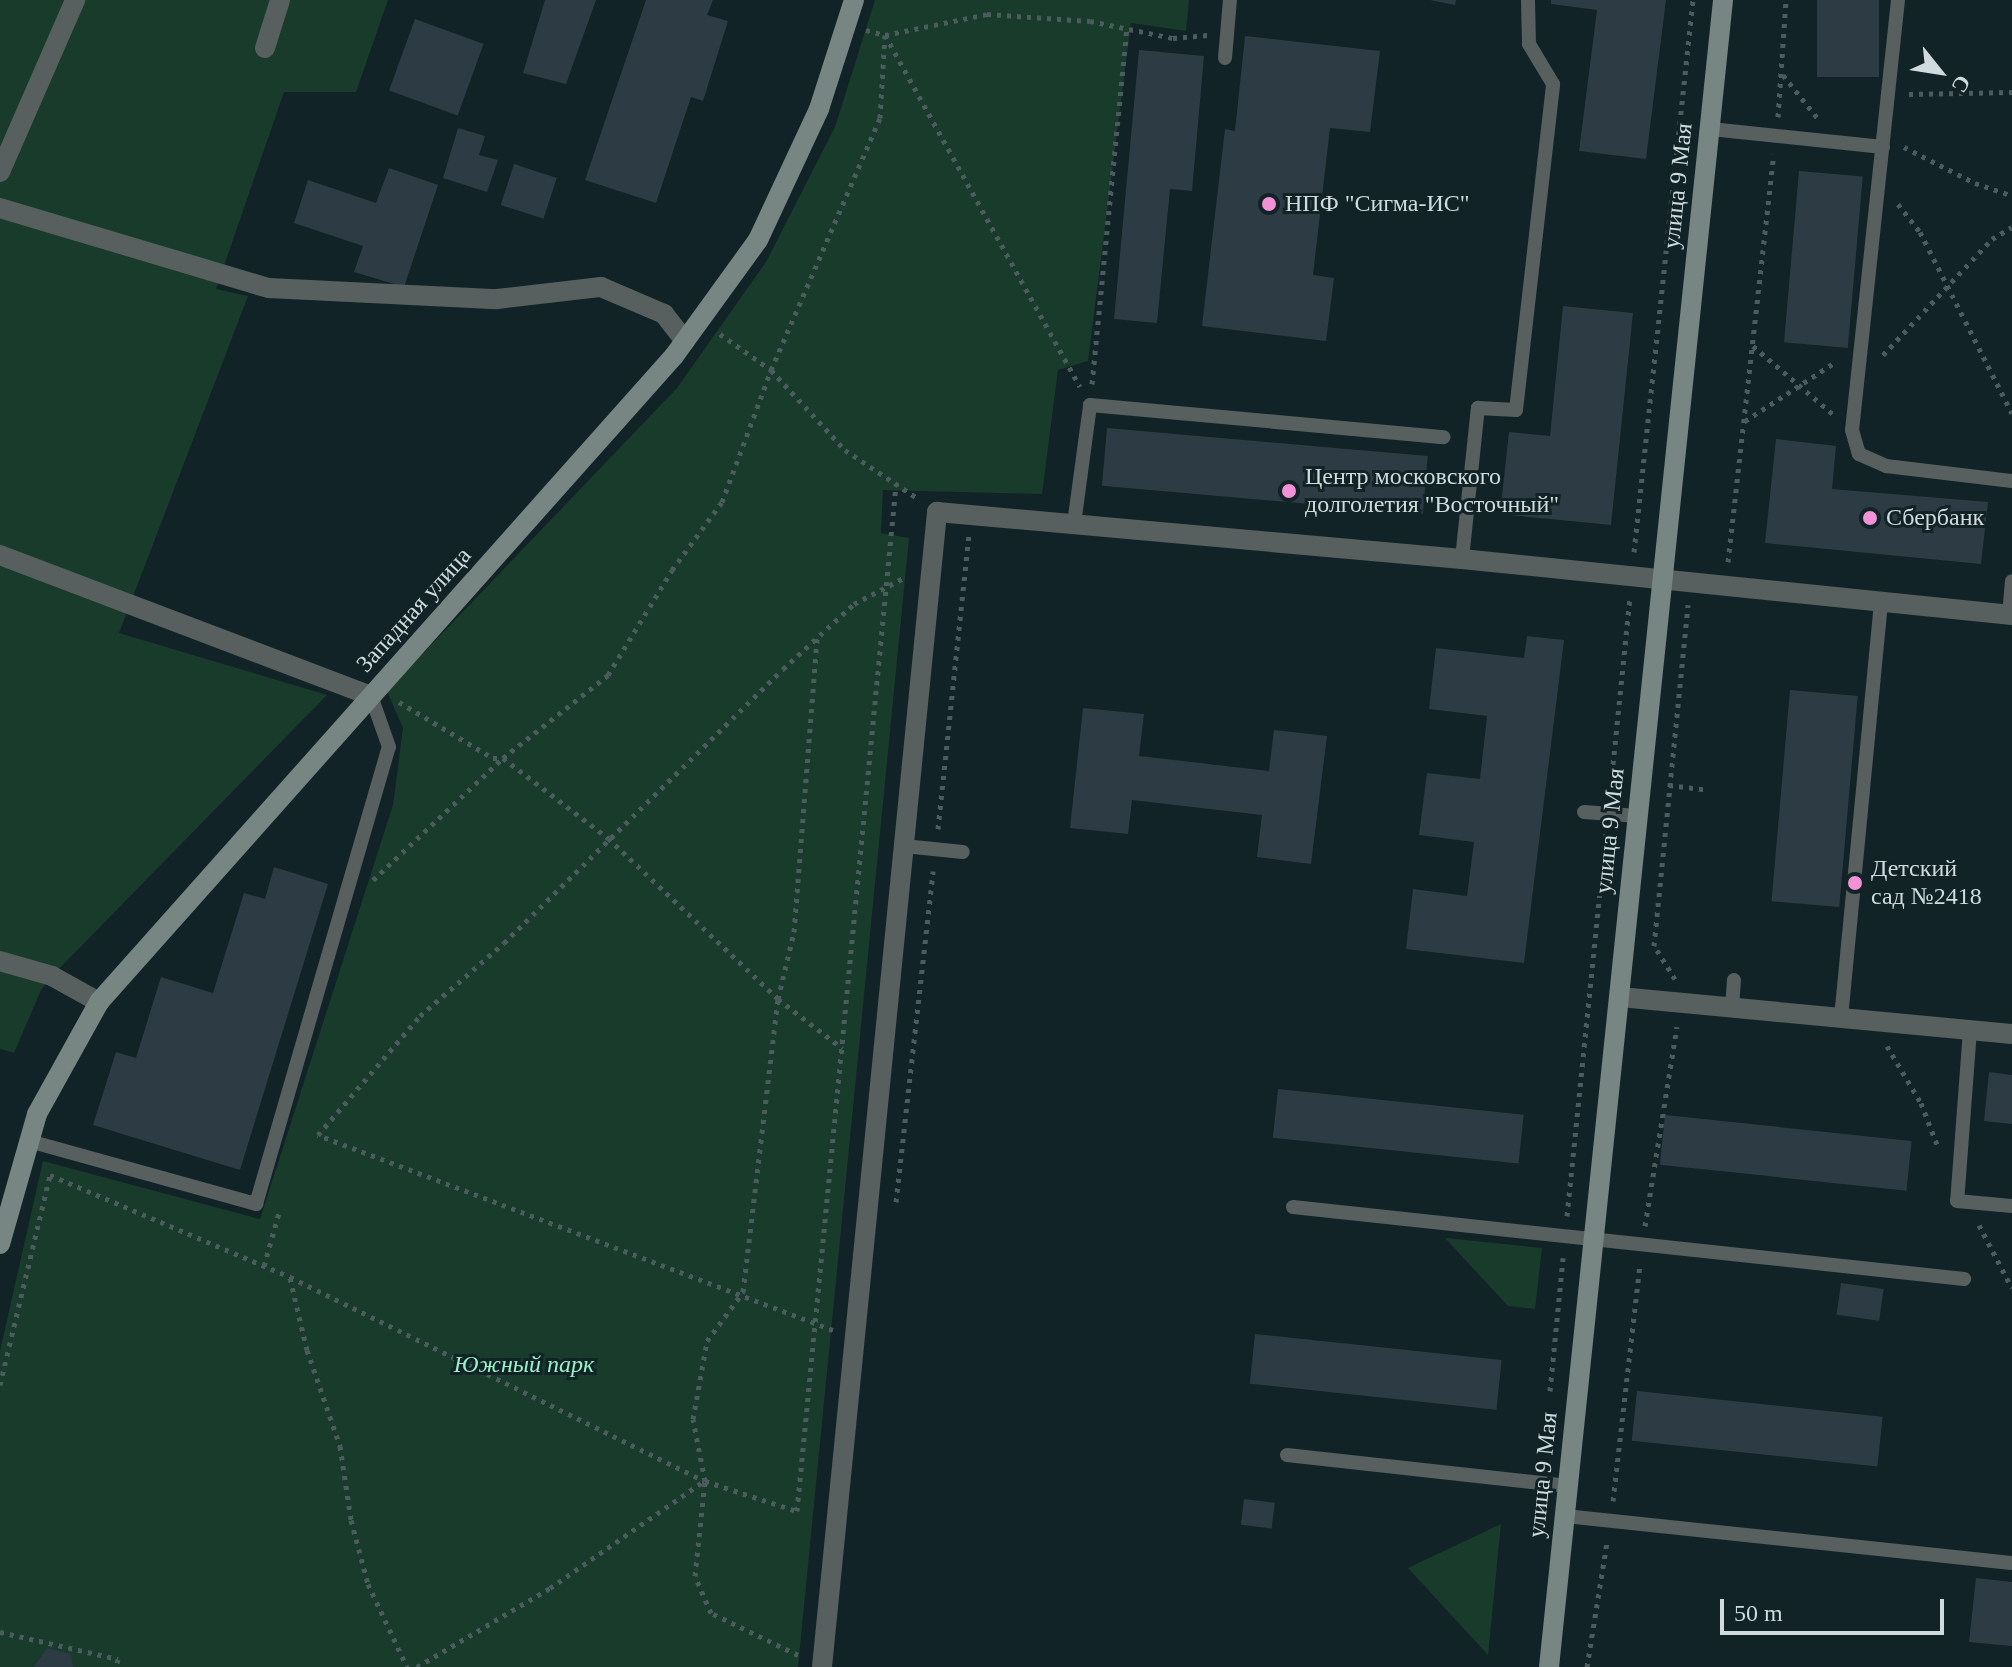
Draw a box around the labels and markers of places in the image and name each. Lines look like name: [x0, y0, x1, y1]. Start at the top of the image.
place label: НПФ "Сигма-ИС": [1285, 190, 1470, 218]
marker: НПФ "Сигма-ИС": [1260, 195, 1278, 213]
place label: Центр московского долголетия "Восточный": [1305, 463, 1559, 519]
marker: Центр московского долголетия "Восточный": [1280, 482, 1298, 500]
place label: Сбербанк: [1886, 504, 1984, 532]
marker: Сбербанк: [1861, 509, 1879, 527]
place label: Детский сад №2418: [1871, 855, 1982, 911]
marker: Детский сад №2418: [1846, 874, 1864, 892]

